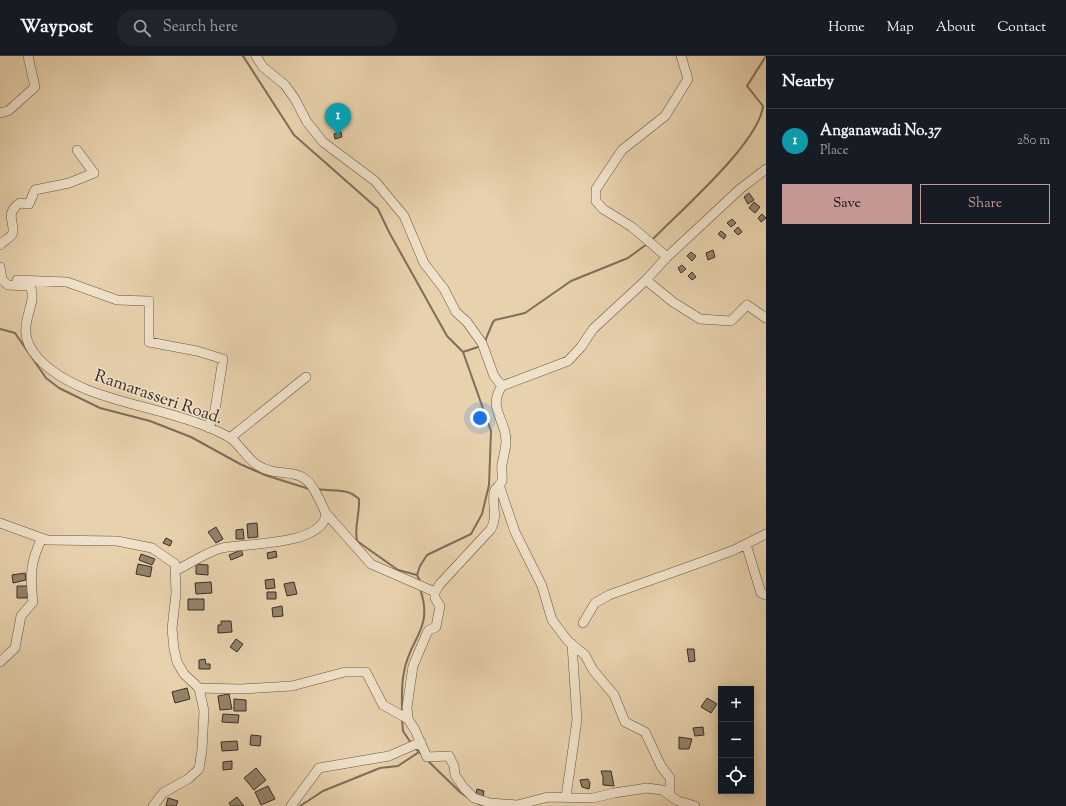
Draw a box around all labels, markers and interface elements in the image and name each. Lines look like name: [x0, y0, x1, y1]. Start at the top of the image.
search box: [117, 10, 397, 46]
text: Waypost: [20, 14, 93, 41]
icon: search: [131, 17, 153, 39]
text: Search here: [163, 17, 238, 38]
text: Home: [828, 18, 865, 38]
text: Map: [887, 18, 914, 38]
text: About: [936, 18, 975, 38]
text: Contact: [997, 18, 1046, 38]
text: Nearby: [782, 70, 834, 94]
pin: 1: [325, 103, 351, 136]
text: Anganawadi No.37: [820, 121, 941, 142]
text: 1: [793, 132, 797, 150]
text: 280 m: [1017, 132, 1050, 150]
text: Place: [820, 142, 849, 160]
button: Save: [782, 184, 912, 224]
button: Share: [920, 184, 1050, 224]
street label: Ramarasseri Road.: [91, 365, 226, 431]
your location: [470, 408, 490, 428]
map controls: [718, 686, 754, 794]
button: +: [718, 686, 754, 722]
button: −: [718, 722, 754, 758]
button: locate: [718, 758, 754, 794]

